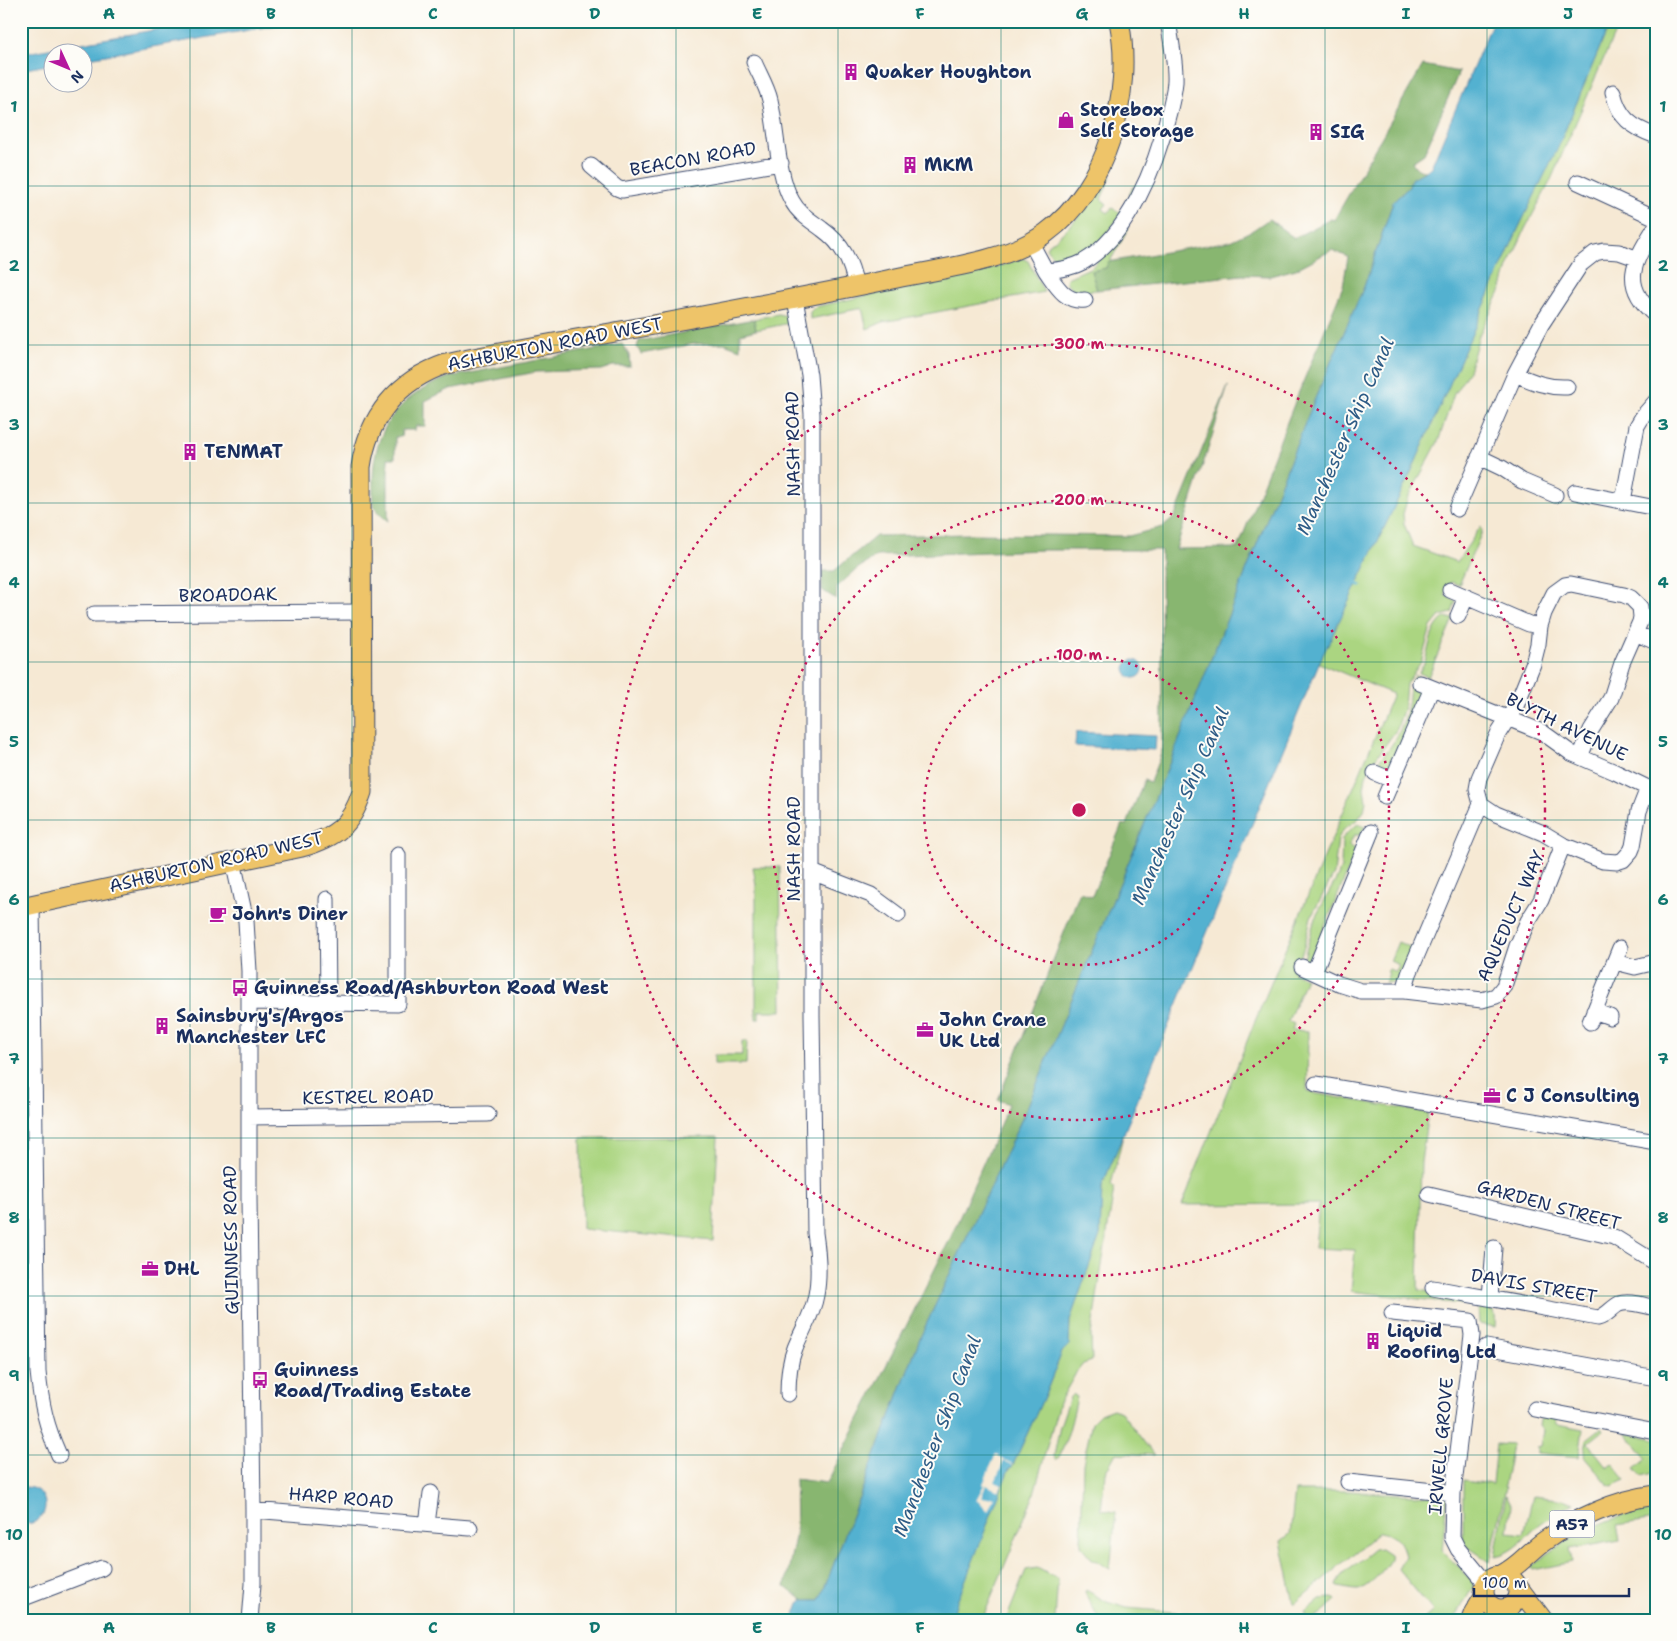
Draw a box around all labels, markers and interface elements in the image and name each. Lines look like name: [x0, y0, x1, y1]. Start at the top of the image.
text: A: [103, 3, 115, 24]
text: B: [266, 3, 276, 24]
text: C: [428, 3, 438, 24]
text: D: [589, 3, 601, 24]
text: E: [752, 3, 762, 24]
text: F: [915, 3, 925, 24]
text: G: [1076, 3, 1089, 24]
text: H: [1238, 3, 1250, 24]
text: I: [1402, 3, 1411, 24]
text: J: [1563, 3, 1573, 24]
north arrow: [42, 42, 92, 92]
place label: Quaker Houghton: [865, 60, 1032, 84]
building icon: Quaker Houghton: [841, 62, 861, 82]
text: N: [67, 67, 88, 87]
text: 1: [10, 96, 18, 117]
text: 1: [1659, 96, 1667, 117]
place label: Storebox Self Storage: [1080, 98, 1195, 143]
shop icon: Storebox Self Storage: [1056, 110, 1076, 130]
place label: SIG: [1330, 120, 1365, 144]
building icon: SIG: [1306, 122, 1326, 142]
street label: BEACON ROAD: [628, 136, 758, 182]
place label: MKM: [924, 153, 974, 177]
building icon: MKM: [900, 155, 920, 175]
text: 2: [8, 255, 20, 276]
text: 2: [1657, 255, 1669, 276]
street label: ASHBURTON ROAD WEST: [445, 311, 665, 377]
water label: Manchester Ship Canal: [1290, 333, 1400, 539]
text: 300 m: [1054, 334, 1104, 354]
street label: NASH ROAD: [780, 391, 806, 497]
text: 3: [8, 414, 20, 435]
text: 3: [1657, 414, 1669, 435]
place label: TENMAT: [204, 440, 283, 464]
building icon: TENMAT: [180, 442, 200, 462]
text: 200 m: [1054, 490, 1104, 510]
text: 4: [8, 572, 20, 593]
text: 4: [1657, 572, 1669, 593]
street label: BROADOAK: [178, 582, 278, 608]
text: 100 m: [1056, 645, 1102, 665]
street label: BLYTH AVENUE: [1502, 687, 1632, 767]
water label: Manchester Ship Canal: [1125, 703, 1235, 909]
text: 5: [9, 731, 19, 752]
text: 5: [1658, 731, 1668, 752]
street label: NASH ROAD: [782, 796, 806, 902]
centre of rings: [1070, 801, 1088, 819]
street label: ASHBURTON ROAD WEST: [107, 826, 325, 898]
street label: AQUEDUCT WAY: [1471, 846, 1551, 985]
text: 6: [8, 889, 20, 910]
text: 6: [1657, 889, 1669, 910]
place label: John's Diner: [232, 902, 348, 926]
cafe icon: John's Diner: [208, 904, 228, 924]
place label: Guinness Road/Ashburton Road West: [254, 976, 609, 1000]
bus stop icon: Guinness Road/Ashburton Road West: [230, 978, 250, 998]
place label: Sainsbury's/Argos Manchester LFC: [176, 1004, 344, 1049]
place label: John Crane UK Ltd: [939, 1008, 1047, 1053]
building icon: Sainsbury's/Argos Manchester LFC: [152, 1016, 172, 1036]
office icon: John Crane UK Ltd: [915, 1020, 935, 1040]
text: 7: [8, 1048, 20, 1069]
text: 7: [1657, 1048, 1669, 1069]
street label: KESTREL ROAD: [302, 1084, 434, 1110]
place label: C J Consulting: [1506, 1084, 1640, 1108]
office icon: C J Consulting: [1482, 1086, 1502, 1106]
street label: GUINNESS ROAD: [218, 1165, 244, 1315]
street label: GARDEN STREET: [1474, 1174, 1624, 1236]
text: 8: [8, 1207, 20, 1228]
text: 8: [1657, 1207, 1669, 1228]
place label: DHL: [164, 1257, 200, 1281]
office icon: DHL: [140, 1259, 160, 1279]
street label: DAVIS STREET: [1469, 1263, 1599, 1309]
place label: Liquid Roofing Ltd: [1387, 1319, 1496, 1364]
building icon: Liquid Roofing Ltd: [1363, 1331, 1383, 1351]
water label: Manchester Ship Canal: [887, 1332, 987, 1540]
place label: Guinness Road/Trading Estate: [274, 1358, 471, 1403]
text: 9: [8, 1365, 20, 1386]
text: 9: [1657, 1365, 1669, 1386]
bus stop icon: Guinness Road/Trading Estate: [250, 1370, 270, 1390]
street label: IRWELL GROVE: [1423, 1376, 1459, 1516]
street label: HARP ROAD: [288, 1481, 395, 1515]
road number: A57: [1550, 1510, 1594, 1538]
text: 10: [5, 1524, 23, 1545]
text: 10: [1654, 1524, 1672, 1545]
scale bar: [1474, 1566, 1630, 1598]
text: 100 m: [1482, 1573, 1527, 1593]
text: A: [103, 1617, 115, 1638]
text: B: [266, 1617, 276, 1638]
text: C: [428, 1617, 438, 1638]
text: D: [589, 1617, 601, 1638]
text: E: [752, 1617, 762, 1638]
text: F: [915, 1617, 925, 1638]
text: G: [1076, 1617, 1089, 1638]
text: H: [1238, 1617, 1250, 1638]
text: I: [1402, 1617, 1411, 1638]
text: J: [1563, 1617, 1573, 1638]

